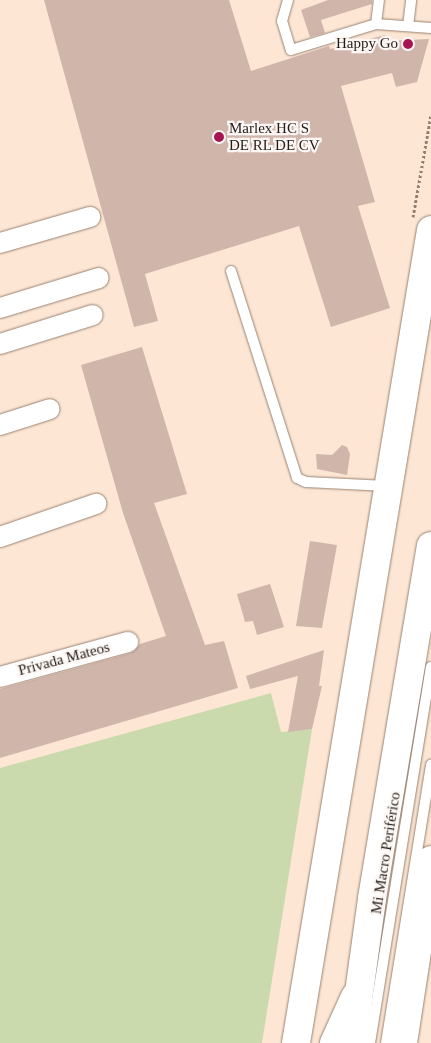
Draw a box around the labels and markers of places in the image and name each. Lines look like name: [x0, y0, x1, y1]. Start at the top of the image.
place label: Happy Go: [336, 35, 398, 53]
marker: Happy Go: [402, 38, 414, 50]
place label: Marlex HC S DE RL DE CV: [229, 119, 320, 154]
marker: Marlex HC S DE RL DE CV: [213, 131, 225, 143]

